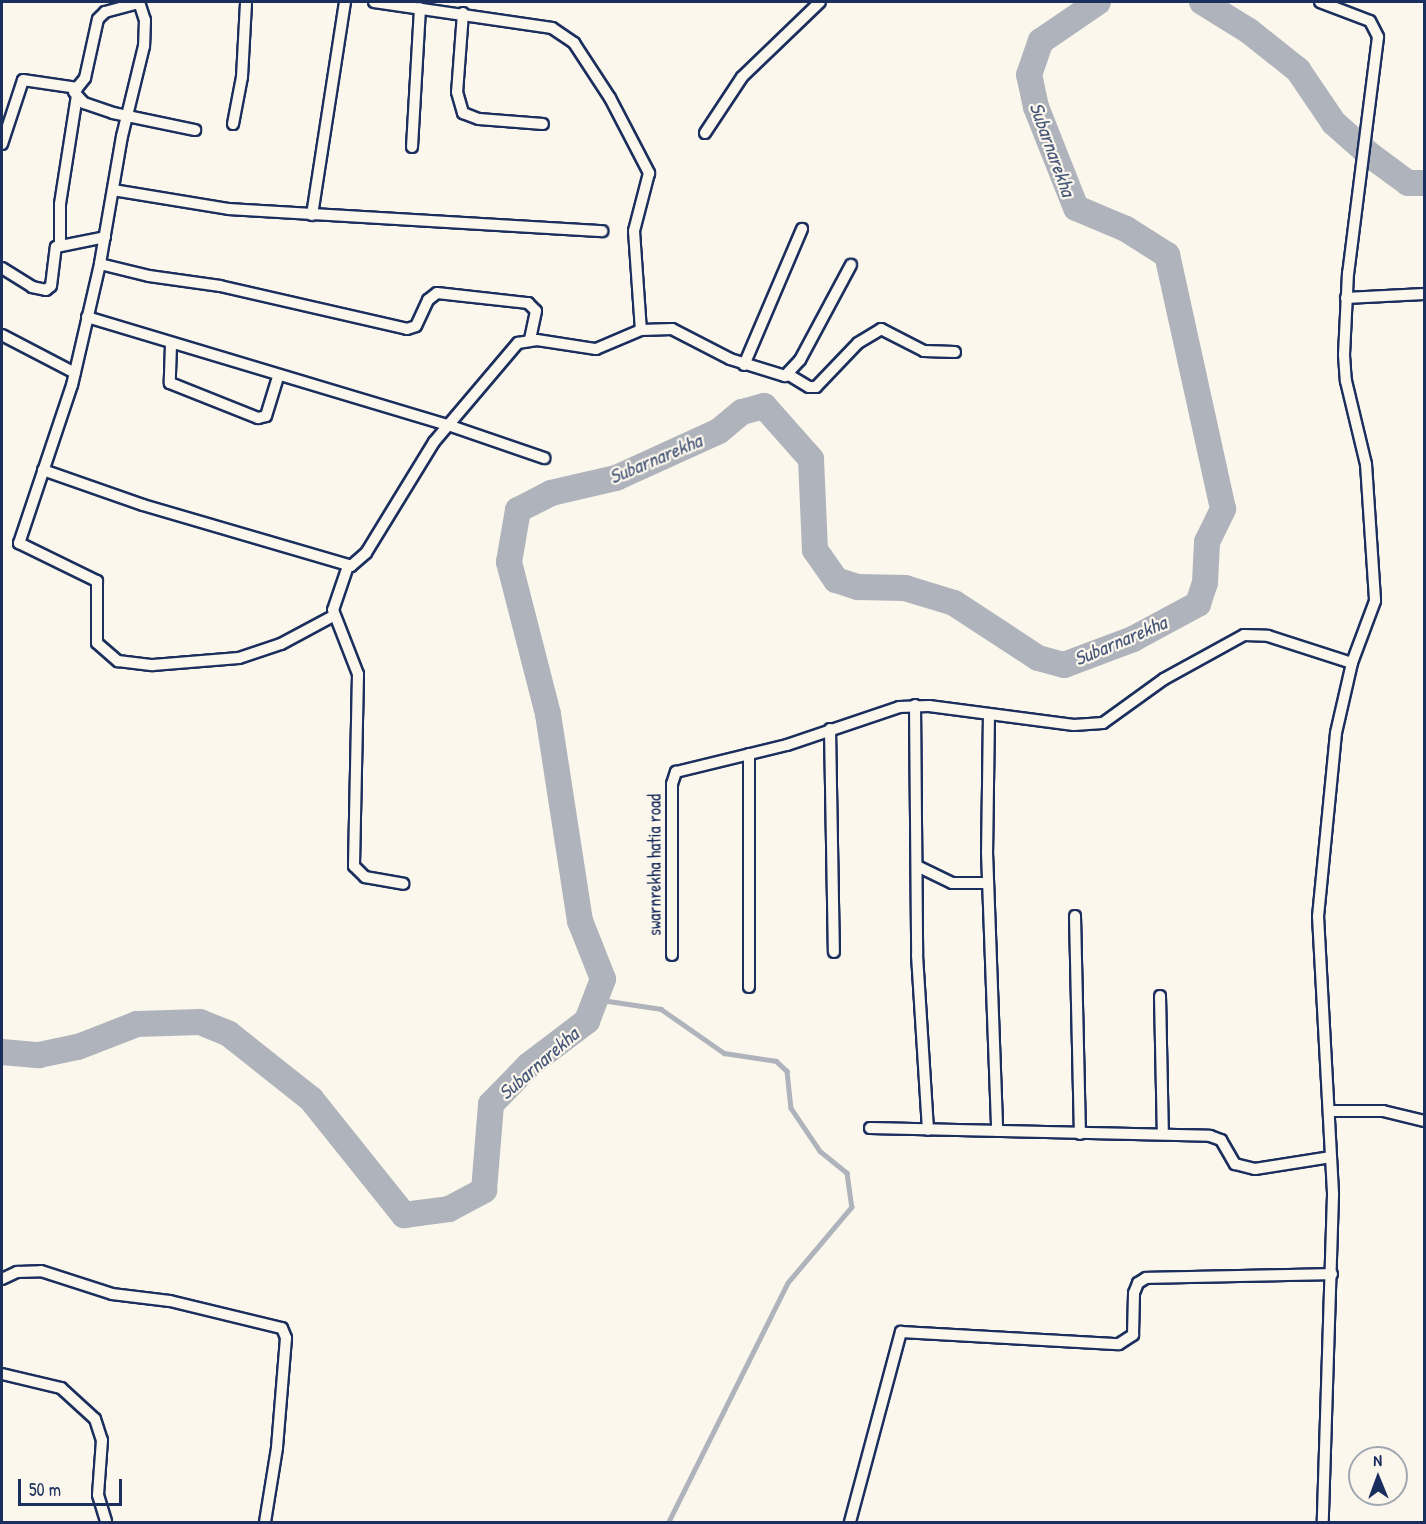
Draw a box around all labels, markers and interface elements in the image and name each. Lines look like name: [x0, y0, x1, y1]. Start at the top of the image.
water label: Subarnarekha: [1025, 99, 1081, 199]
water label: Subarnarekha: [605, 428, 705, 488]
water label: Subarnarekha: [1070, 610, 1170, 670]
street label: swarnrekha hatia road: [644, 794, 666, 936]
water label: Subarnarekha: [493, 1022, 583, 1104]
north arrow: [1348, 1446, 1408, 1506]
text: N: [1373, 1449, 1382, 1471]
scale bar: [21, 1467, 124, 1505]
text: 50 m: [29, 1477, 61, 1502]

